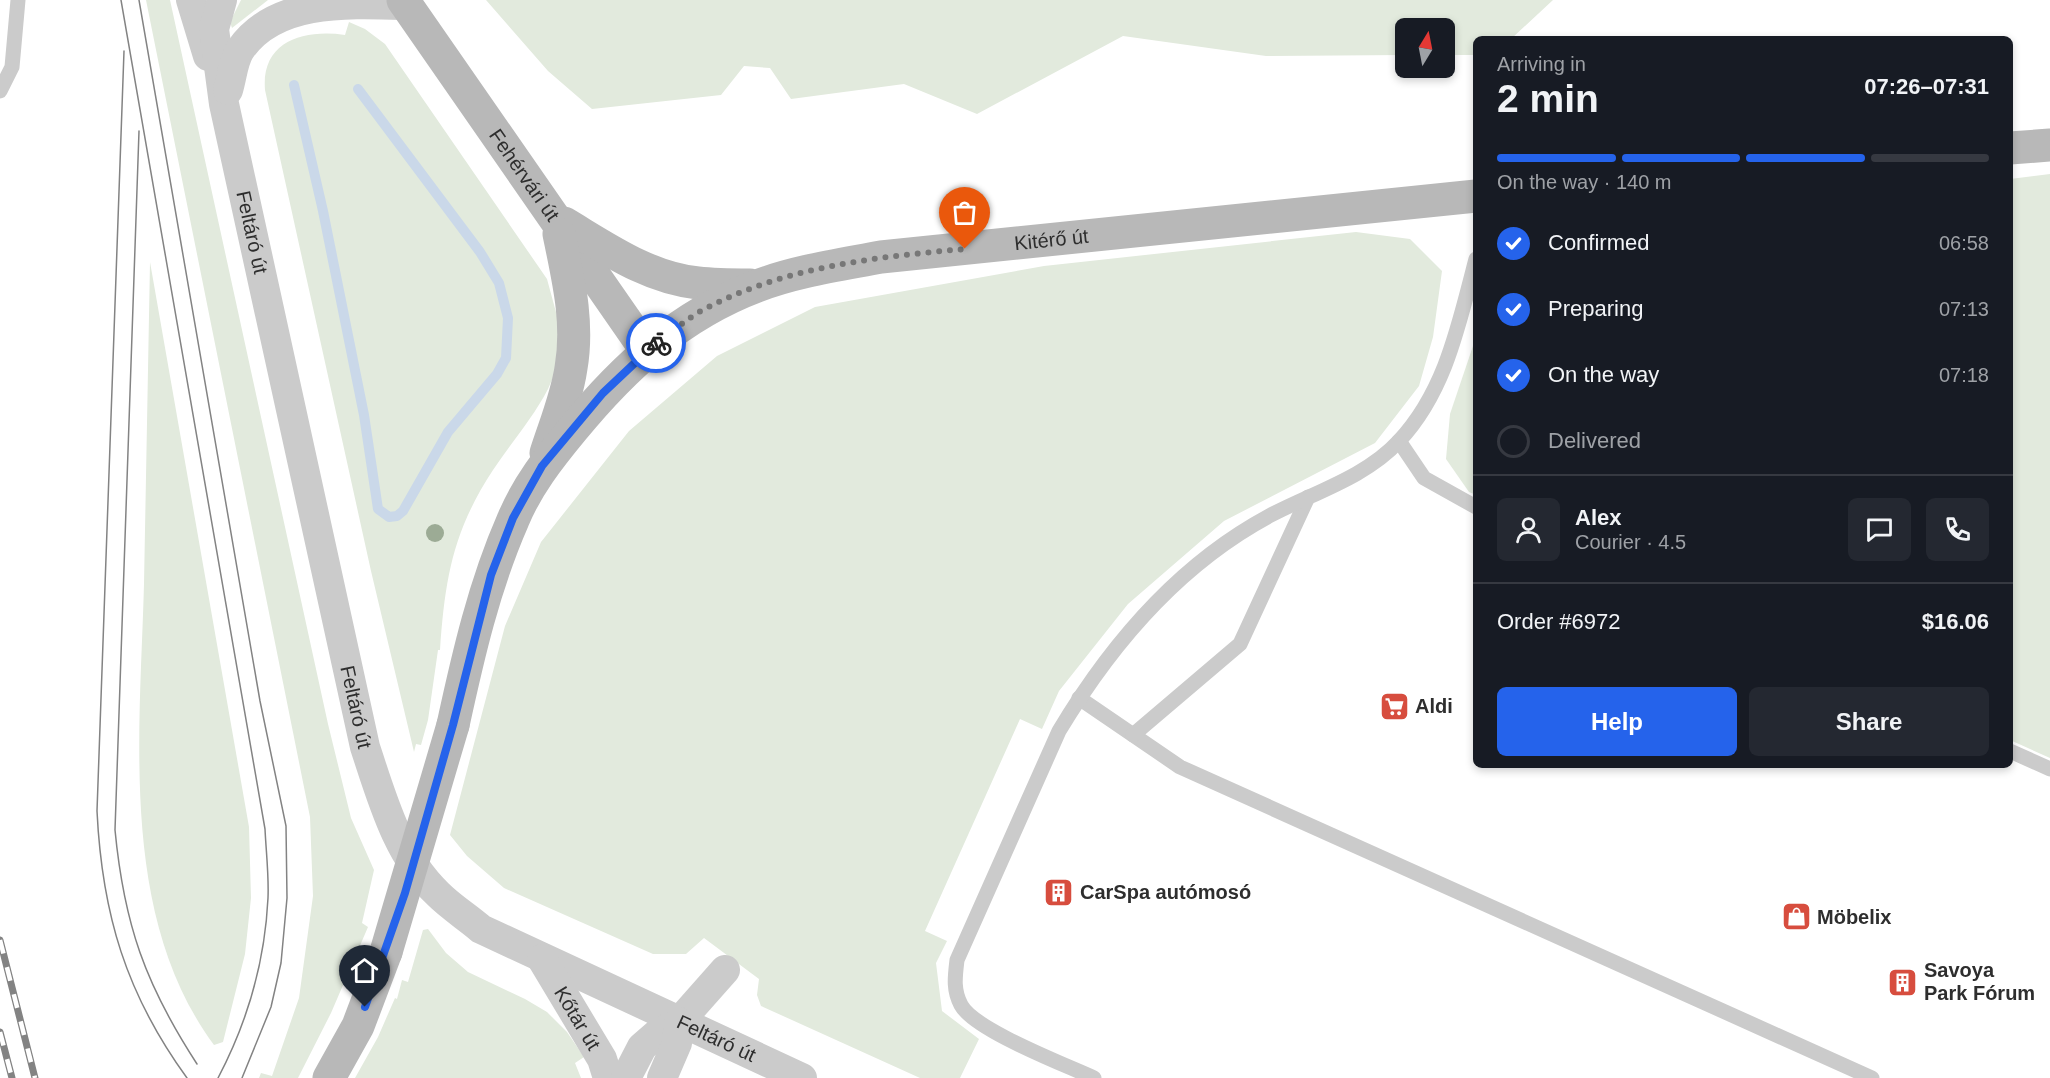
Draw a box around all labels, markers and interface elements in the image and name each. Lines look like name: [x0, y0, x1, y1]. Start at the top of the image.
north arrow: [1395, 18, 1455, 78]
map controls: [1395, 18, 1455, 78]
text: Arriving in: [1497, 53, 1586, 75]
text: 07:26–07:31: [1864, 74, 1989, 99]
text: 2 min: [1497, 77, 1599, 120]
street label: Fehérvári út: [485, 125, 564, 225]
text: On the way · 140 m: [1497, 171, 1672, 193]
pin: [939, 187, 990, 249]
street label: Feltáró út: [232, 189, 272, 276]
icon: bag: [948, 196, 981, 229]
street label: Kitérő út: [1013, 225, 1090, 254]
icon: check: [1497, 227, 1530, 260]
text: Confirmed: [1548, 230, 1649, 255]
text: 06:58: [1939, 232, 1989, 254]
icon: check: [1497, 293, 1530, 326]
text: Preparing: [1548, 296, 1643, 321]
text: 07:13: [1939, 298, 1989, 320]
courier: [626, 313, 686, 373]
icon: bike: [640, 327, 673, 360]
icon: check: [1497, 359, 1530, 392]
text: On the way: [1548, 362, 1659, 387]
text: 07:18: [1939, 364, 1989, 386]
text: Delivered: [1548, 428, 1641, 453]
button: person: [1497, 498, 1560, 561]
button: chat: [1848, 498, 1911, 561]
button: phone: [1926, 498, 1989, 561]
text: Alex: [1575, 505, 1621, 530]
text: Courier · 4.5: [1575, 531, 1686, 553]
text: Order #6972: [1497, 609, 1621, 634]
text: $16.06: [1922, 609, 1989, 634]
street label: Feltáró út: [336, 663, 376, 751]
button: Help: [1497, 687, 1737, 756]
button: Share: [1749, 687, 1989, 756]
supermarket icon: Aldi: [1378, 690, 1410, 722]
place label: Aldi: [1415, 695, 1453, 717]
building icon: CarSpa autómosó: [1043, 876, 1075, 908]
place label: CarSpa autómosó: [1080, 881, 1251, 903]
shop icon: Möbelix: [1780, 901, 1812, 933]
place label: Möbelix: [1817, 906, 1891, 928]
pin: [339, 945, 390, 1007]
icon: home: [348, 954, 381, 987]
place label: Savoya Park Fórum: [1924, 959, 2035, 1004]
building icon: Savoya Park Fórum: [1887, 966, 1919, 998]
street label: Kőtár út: [550, 982, 605, 1054]
street label: Feltáró út: [673, 1011, 760, 1066]

